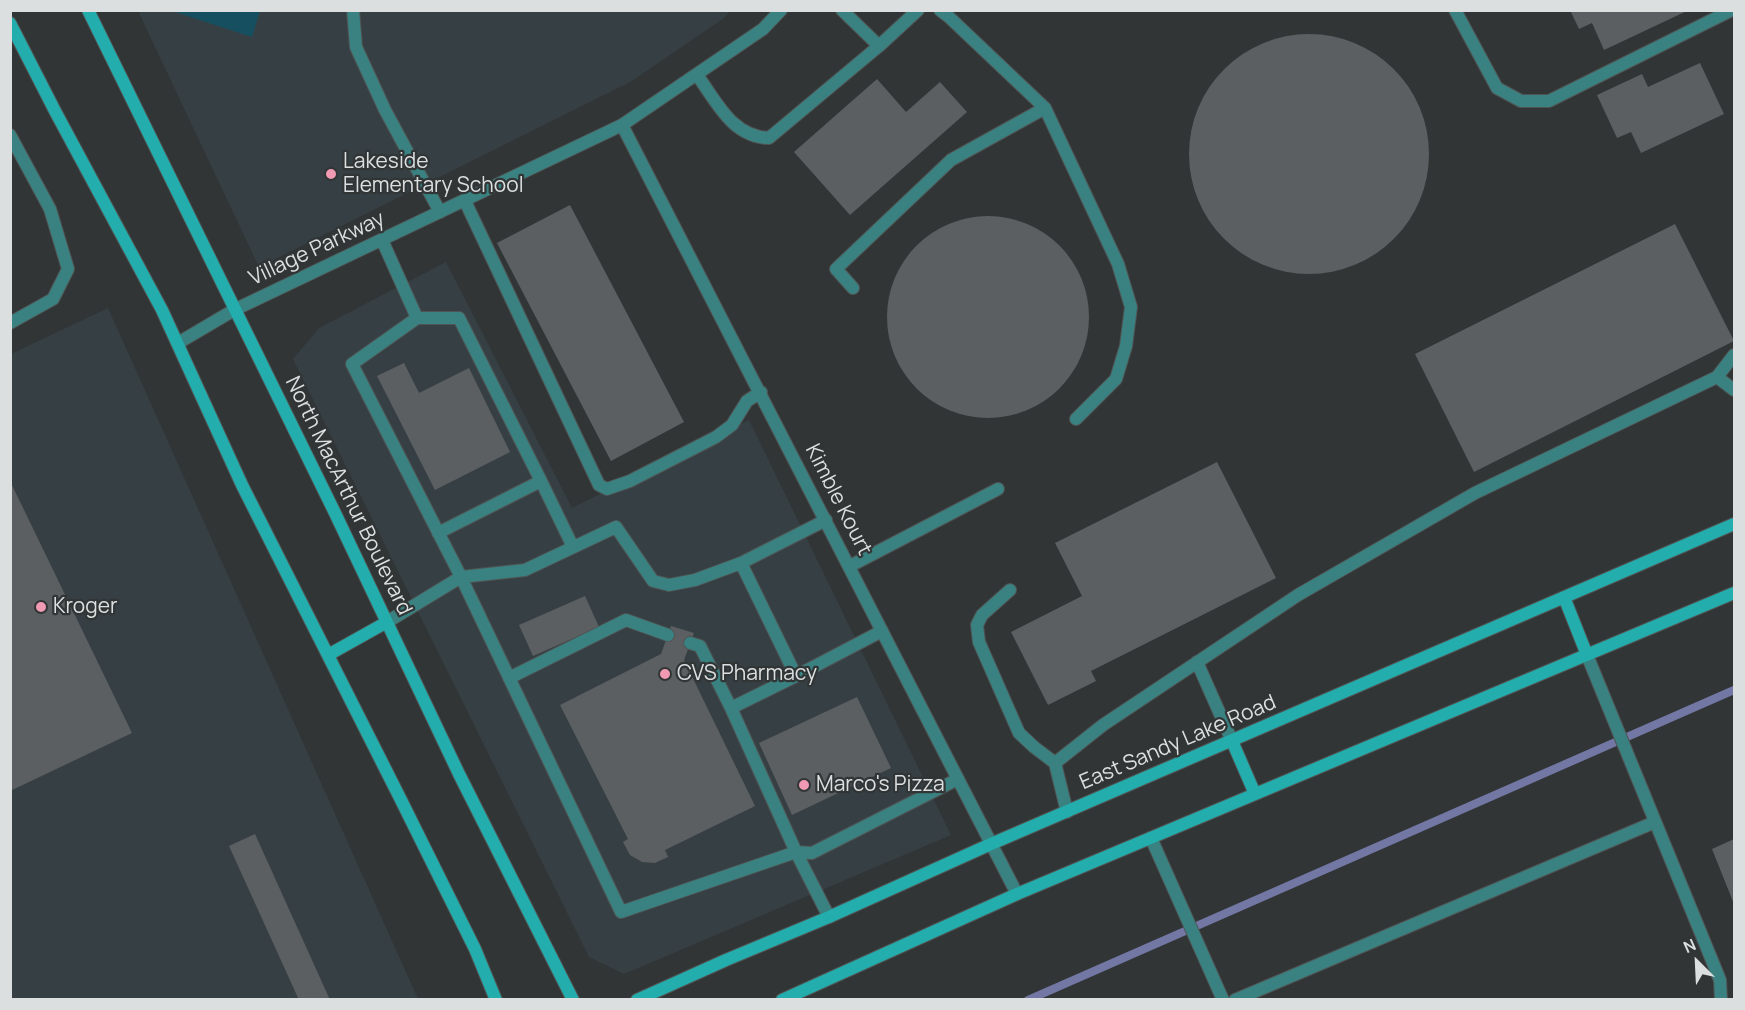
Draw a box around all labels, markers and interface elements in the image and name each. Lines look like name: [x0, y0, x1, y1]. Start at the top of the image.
place label: Lakeside Elementary School: [343, 149, 524, 199]
marker: Lakeside Elementary School: [324, 167, 338, 181]
street label: Village Parkway: [245, 207, 389, 291]
street label: North MacArthur Boulevard: [279, 373, 417, 619]
street label: Kimble Kourt: [799, 440, 877, 560]
place label: Kroger: [53, 594, 118, 620]
marker: Kroger: [34, 600, 48, 614]
place label: CVS Pharmacy: [677, 661, 817, 687]
marker: CVS Pharmacy: [658, 667, 672, 681]
street label: East Sandy Lake Road: [1076, 690, 1280, 796]
place label: Marco's Pizza: [816, 772, 945, 798]
marker: Marco's Pizza: [797, 778, 811, 792]
north arrow: [1667, 932, 1727, 992]
text: N: [1680, 933, 1699, 958]

